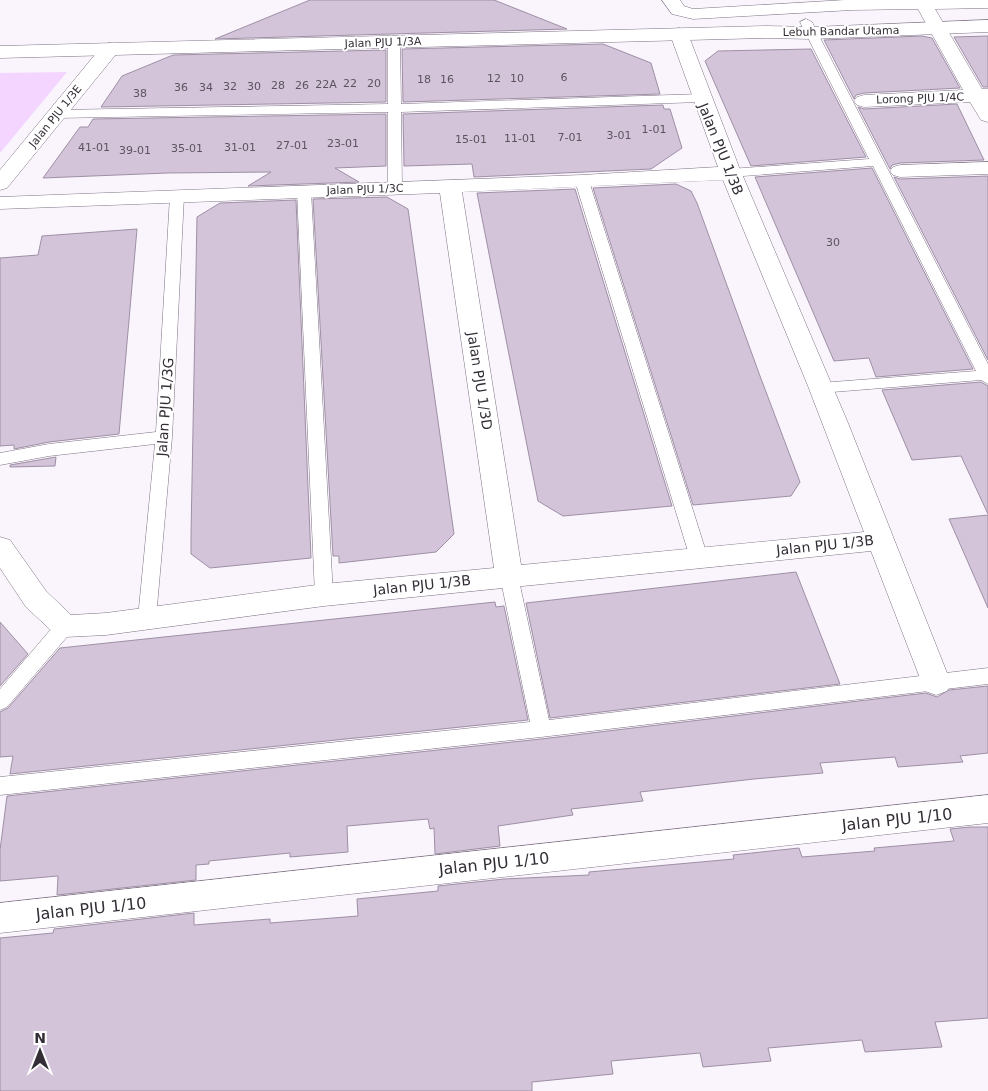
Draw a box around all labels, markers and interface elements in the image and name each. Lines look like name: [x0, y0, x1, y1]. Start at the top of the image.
street label: Lebuh Bandar Utama: [783, 24, 899, 39]
street label: Jalan PJU 1/3A: [343, 35, 422, 50]
house number: 6: [561, 71, 568, 84]
house number: 12: [487, 72, 501, 85]
house number: 10: [510, 72, 524, 85]
house number: 18: [417, 73, 431, 86]
house number: 16: [440, 73, 454, 86]
house number: 22: [343, 77, 357, 90]
house number: 20: [367, 77, 381, 90]
house number: 22A: [315, 78, 337, 91]
house number: 28: [271, 79, 285, 92]
house number: 26: [295, 79, 309, 92]
house number: 32: [223, 80, 237, 93]
house number: 30: [247, 80, 261, 93]
house number: 36: [174, 81, 188, 94]
house number: 34: [199, 81, 213, 94]
street label: Jalan PJU 1/3E: [26, 83, 84, 151]
house number: 38: [133, 87, 147, 100]
street label: Lorong PJU 1/4C: [876, 90, 965, 107]
street label: Jalan PJU 1/3B: [695, 100, 747, 197]
house number: 1-01: [642, 123, 666, 136]
house number: 3-01: [607, 129, 631, 142]
house number: 7-01: [558, 131, 582, 144]
house number: 11-01: [504, 132, 536, 145]
house number: 15-01: [455, 133, 487, 146]
house number: 23-01: [327, 137, 359, 150]
house number: 27-01: [276, 139, 308, 152]
house number: 41-01: [78, 141, 110, 154]
house number: 31-01: [224, 141, 256, 154]
house number: 35-01: [171, 142, 203, 155]
house number: 39-01: [119, 144, 151, 157]
street label: Jalan PJU 1/3C: [325, 182, 404, 197]
house number: 30: [826, 236, 840, 249]
street label: Jalan PJU 1/3D: [464, 330, 496, 431]
street label: Jalan PJU 1/3G: [153, 357, 176, 458]
street label: Jalan PJU 1/3B: [774, 532, 875, 558]
street label: Jalan PJU 1/3B: [371, 572, 472, 598]
street label: Jalan PJU 1/10: [840, 804, 953, 835]
street label: Jalan PJU 1/10: [437, 848, 550, 879]
street label: Jalan PJU 1/10: [34, 893, 147, 924]
north arrow: [15, 1026, 65, 1076]
text: N: [34, 1030, 46, 1046]

